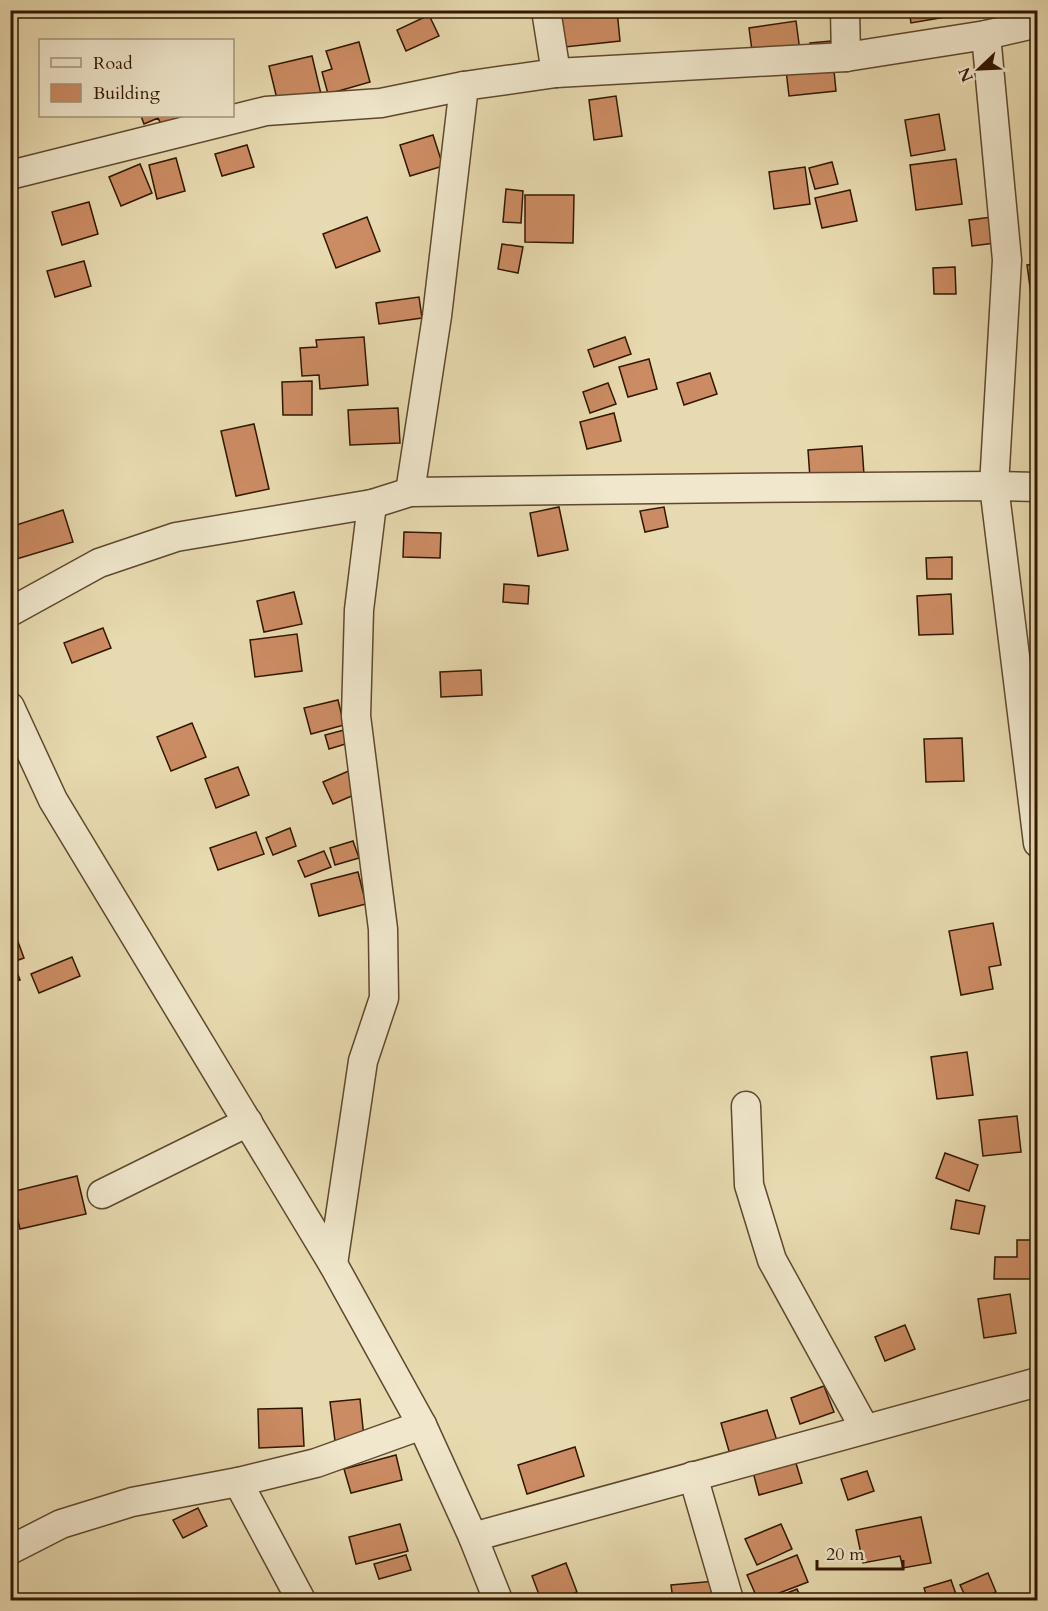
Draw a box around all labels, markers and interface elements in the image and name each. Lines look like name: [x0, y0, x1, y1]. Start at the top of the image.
legend: [39, 39, 234, 117]
north arrow: [949, 39, 1009, 99]
text: Road: [93, 51, 133, 76]
text: N: [953, 64, 979, 85]
text: Building: [93, 81, 161, 106]
scale bar: [817, 1533, 902, 1571]
text: 20 m: [826, 1542, 865, 1567]

